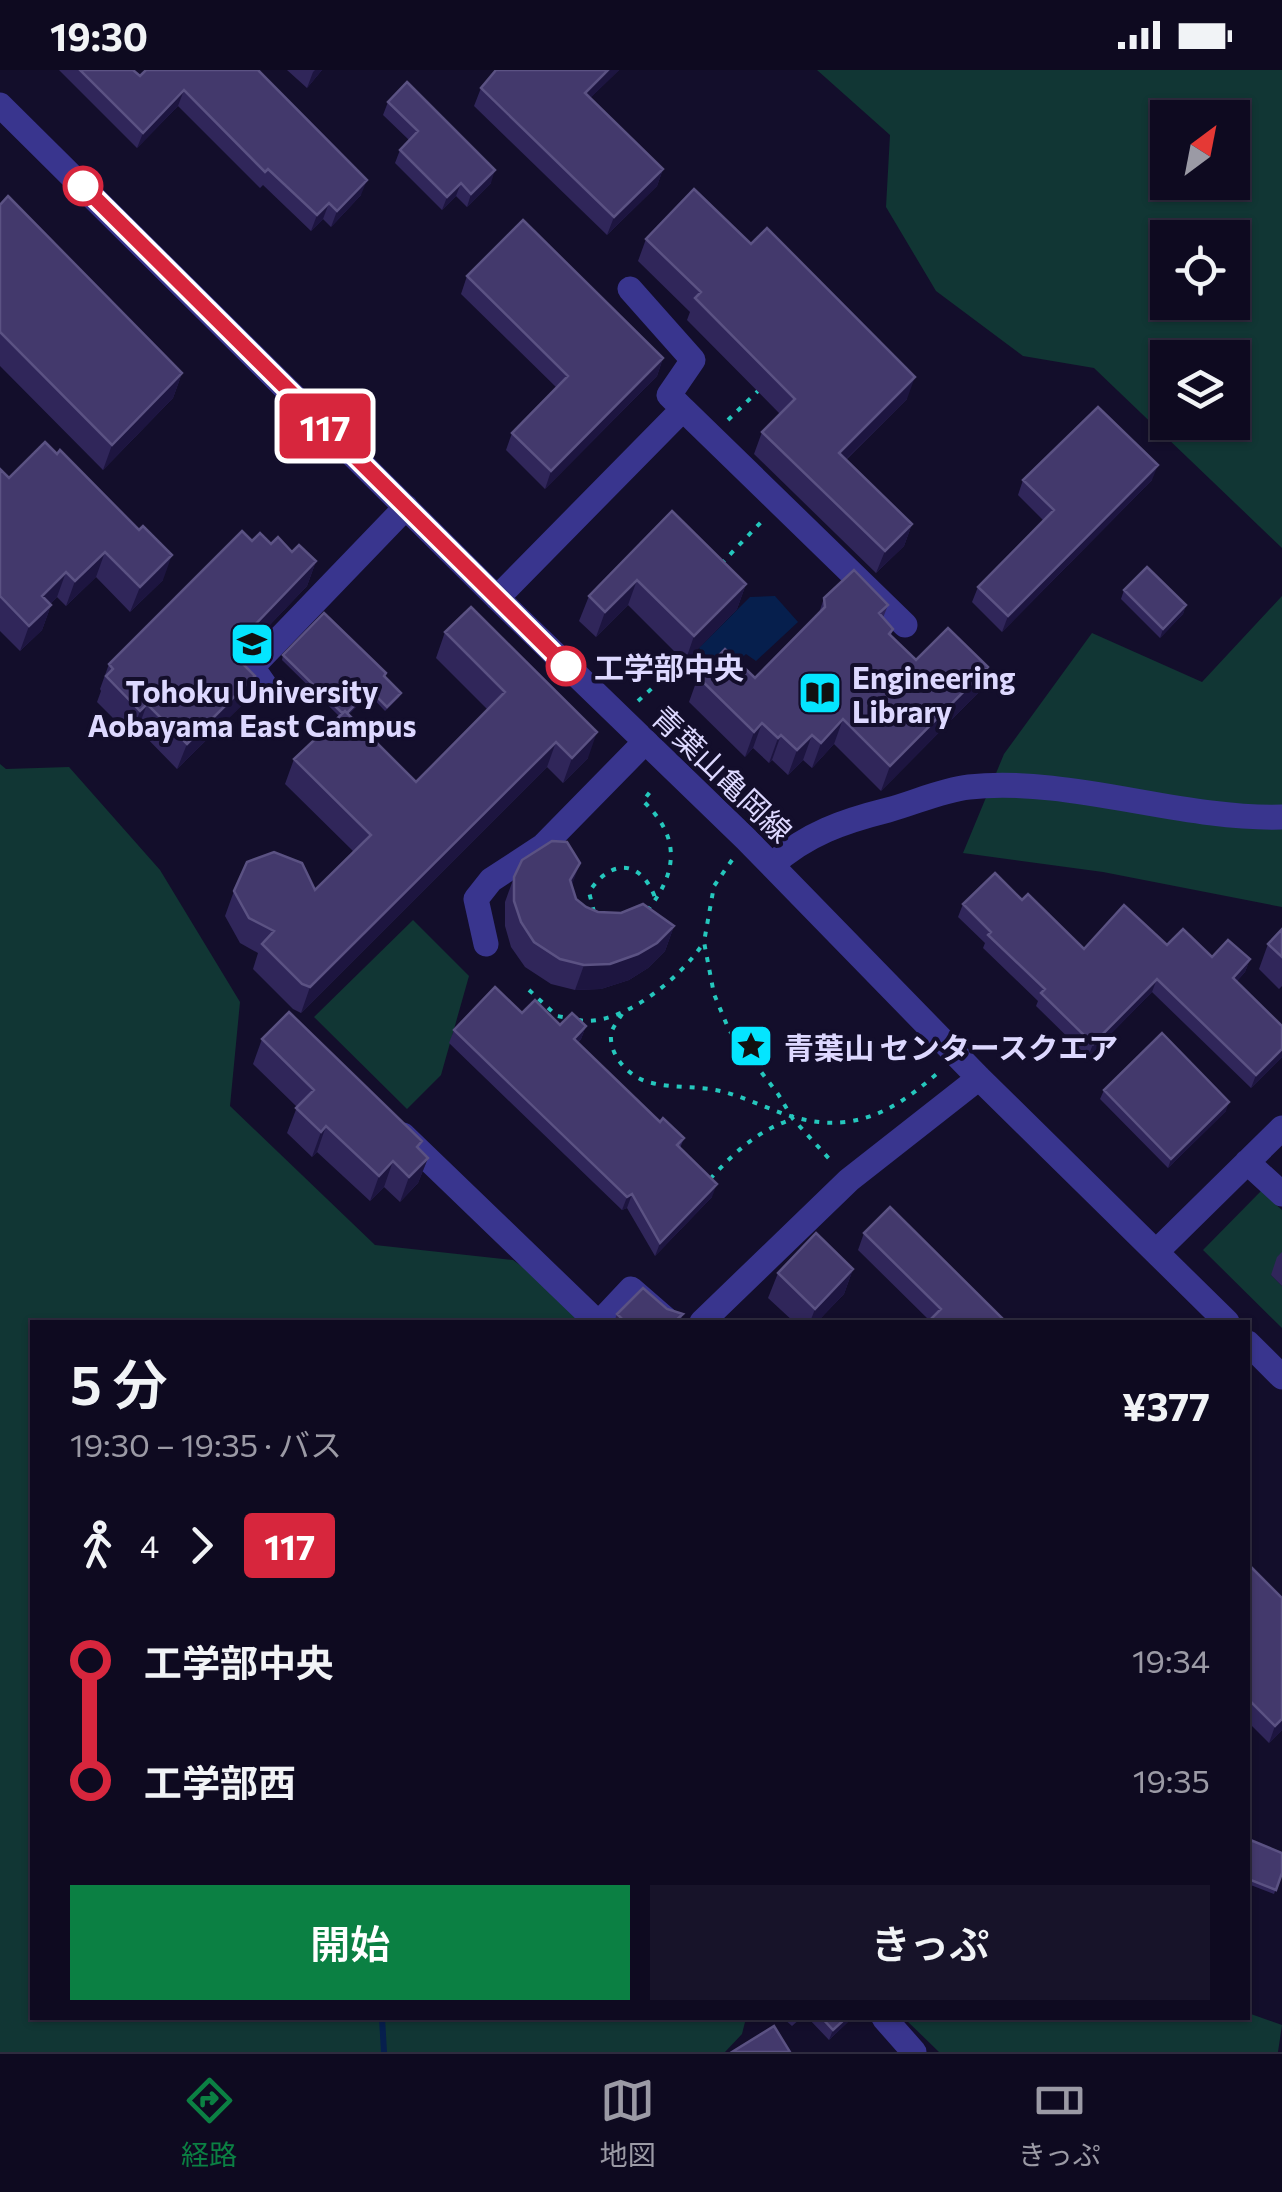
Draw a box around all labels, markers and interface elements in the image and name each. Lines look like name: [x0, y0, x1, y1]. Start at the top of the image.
text: 19:30: [50, 12, 148, 59]
north arrow: [1150, 100, 1250, 200]
map controls: [1150, 100, 1250, 440]
unlabelled marker: [64, 167, 102, 205]
button: locate: [1150, 220, 1250, 320]
button: layers: [1150, 340, 1250, 440]
line badge: 117: [268, 394, 382, 458]
text: 117: [300, 405, 350, 448]
school or university icon: Tohoku University Aobayama East Campus: [229, 621, 275, 667]
marker: 工学部中央: [547, 647, 585, 685]
place label: 工学部中央: [594, 648, 744, 685]
place label: Engineering Library: [852, 658, 1016, 729]
library icon: Engineering Library: [797, 670, 843, 716]
place label: Tohoku University Aobayama East Campus: [88, 672, 416, 743]
street label: 青葉山亀岡線: [645, 697, 801, 849]
place icon: 青葉山 センタースクエア: [728, 1023, 774, 1069]
place label: 青葉山 センタースクエア: [784, 1028, 1118, 1065]
text: 5 分: [70, 1349, 167, 1416]
text: ¥377: [1122, 1382, 1210, 1429]
text: 19:30 – 19:35 · バス: [70, 1424, 342, 1464]
icon: walk: [70, 1518, 125, 1573]
icon: forward: [174, 1518, 229, 1573]
text: 117: [264, 1524, 315, 1567]
text: 4: [140, 1525, 159, 1565]
text: 工学部中央: [144, 1638, 334, 1685]
text: 19:34: [1132, 1640, 1210, 1680]
text: 工学部西: [144, 1758, 296, 1805]
text: 19:35: [1133, 1760, 1210, 1800]
button: 開始: [70, 1885, 630, 2000]
button: きっぷ: [650, 1885, 1210, 2000]
tab: 経路: [181, 2073, 237, 2173]
tab: 地図: [600, 2073, 656, 2173]
tab: きっぷ: [1018, 2073, 1101, 2173]

